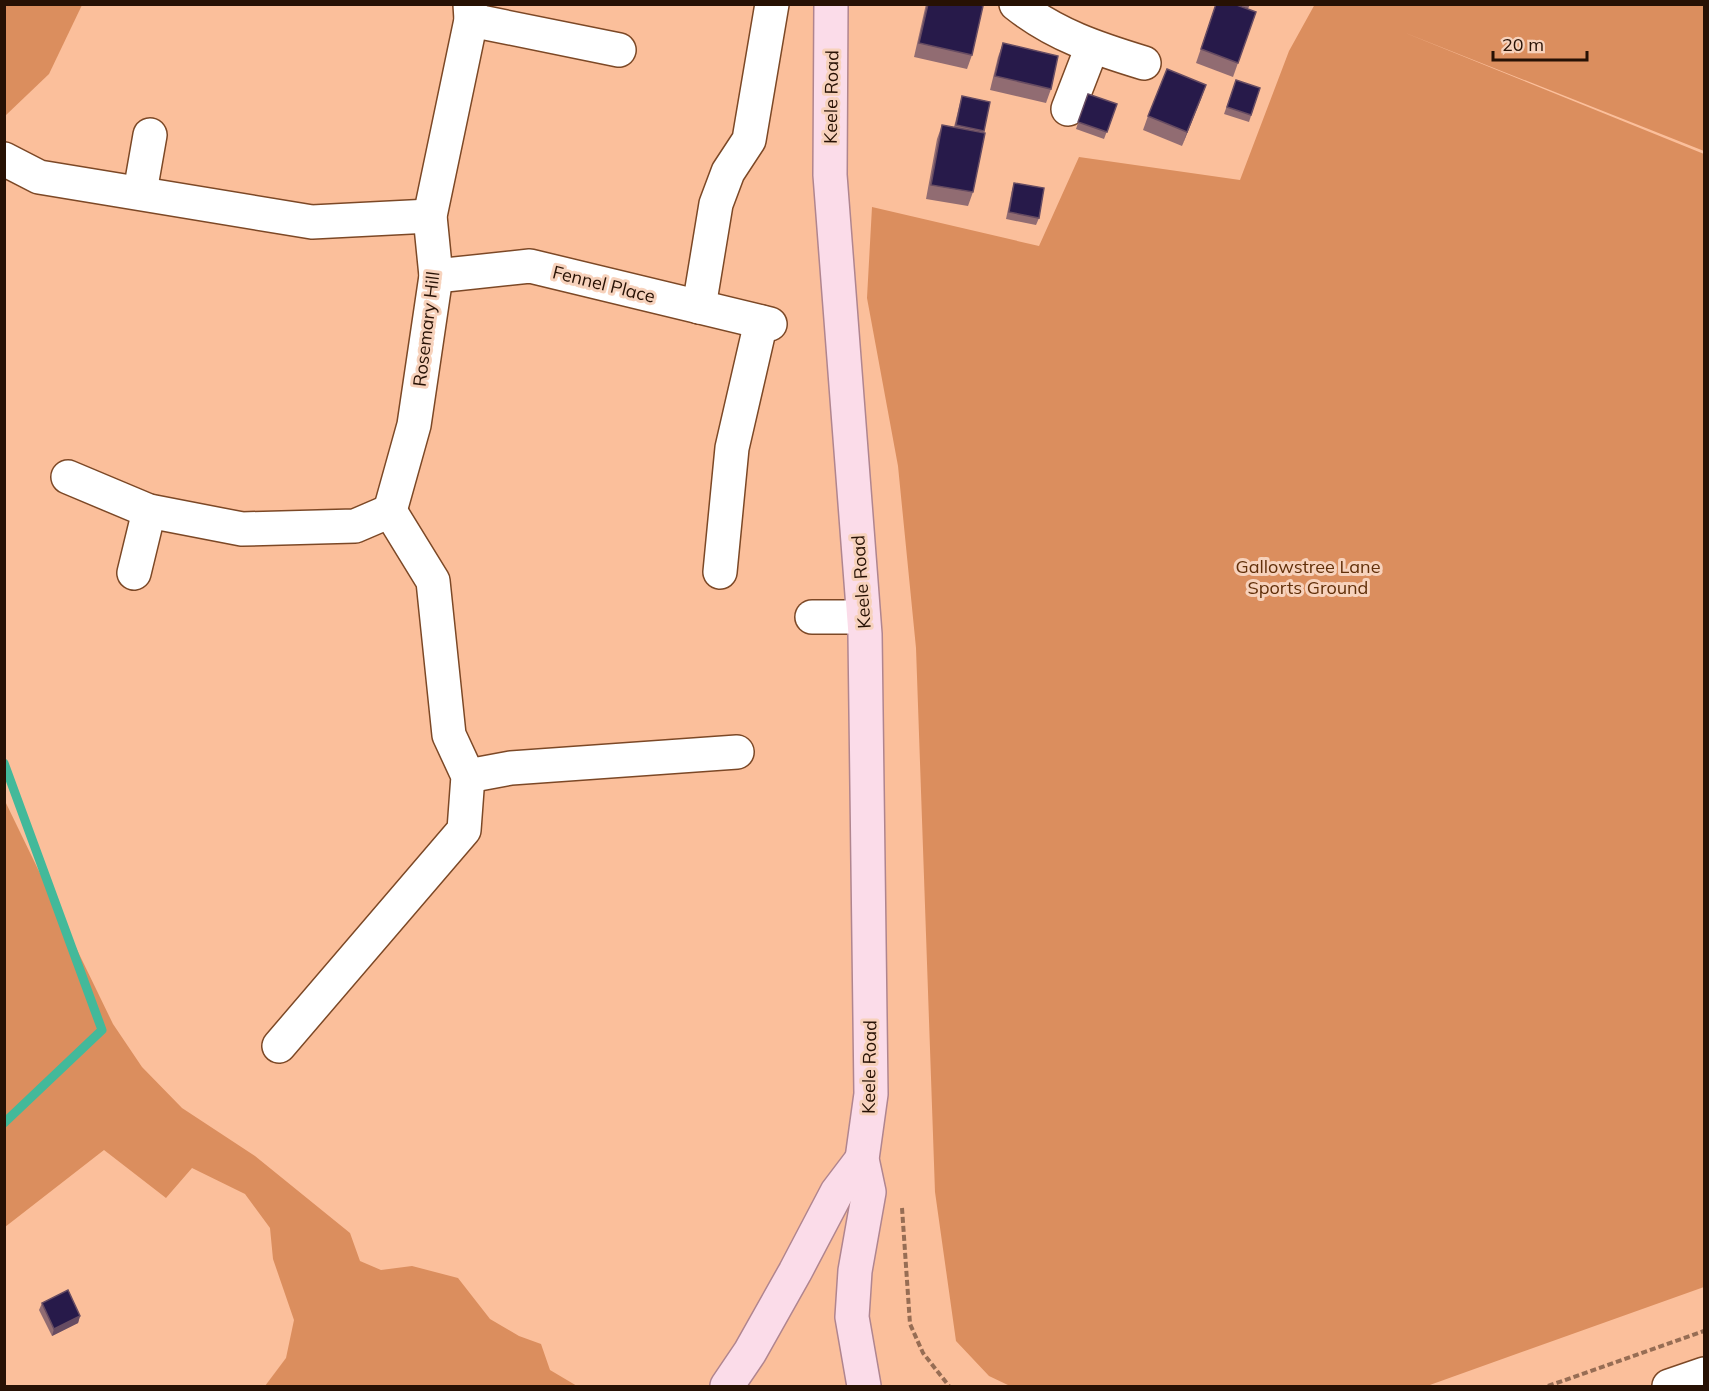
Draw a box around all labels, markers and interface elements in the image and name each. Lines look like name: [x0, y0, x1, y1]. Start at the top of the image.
scale bar: [1493, 24, 1588, 62]
text: 20 m: [1502, 33, 1544, 56]
street label: Keele Road: [819, 50, 843, 144]
street label: Fennel Place: [550, 260, 658, 308]
street label: Rosemary Hill: [408, 270, 444, 388]
street label: Keele Road: [846, 534, 876, 630]
park label: Gallowstree Lane Sports Ground: [1236, 555, 1380, 599]
street label: Keele Road: [857, 1020, 881, 1114]

